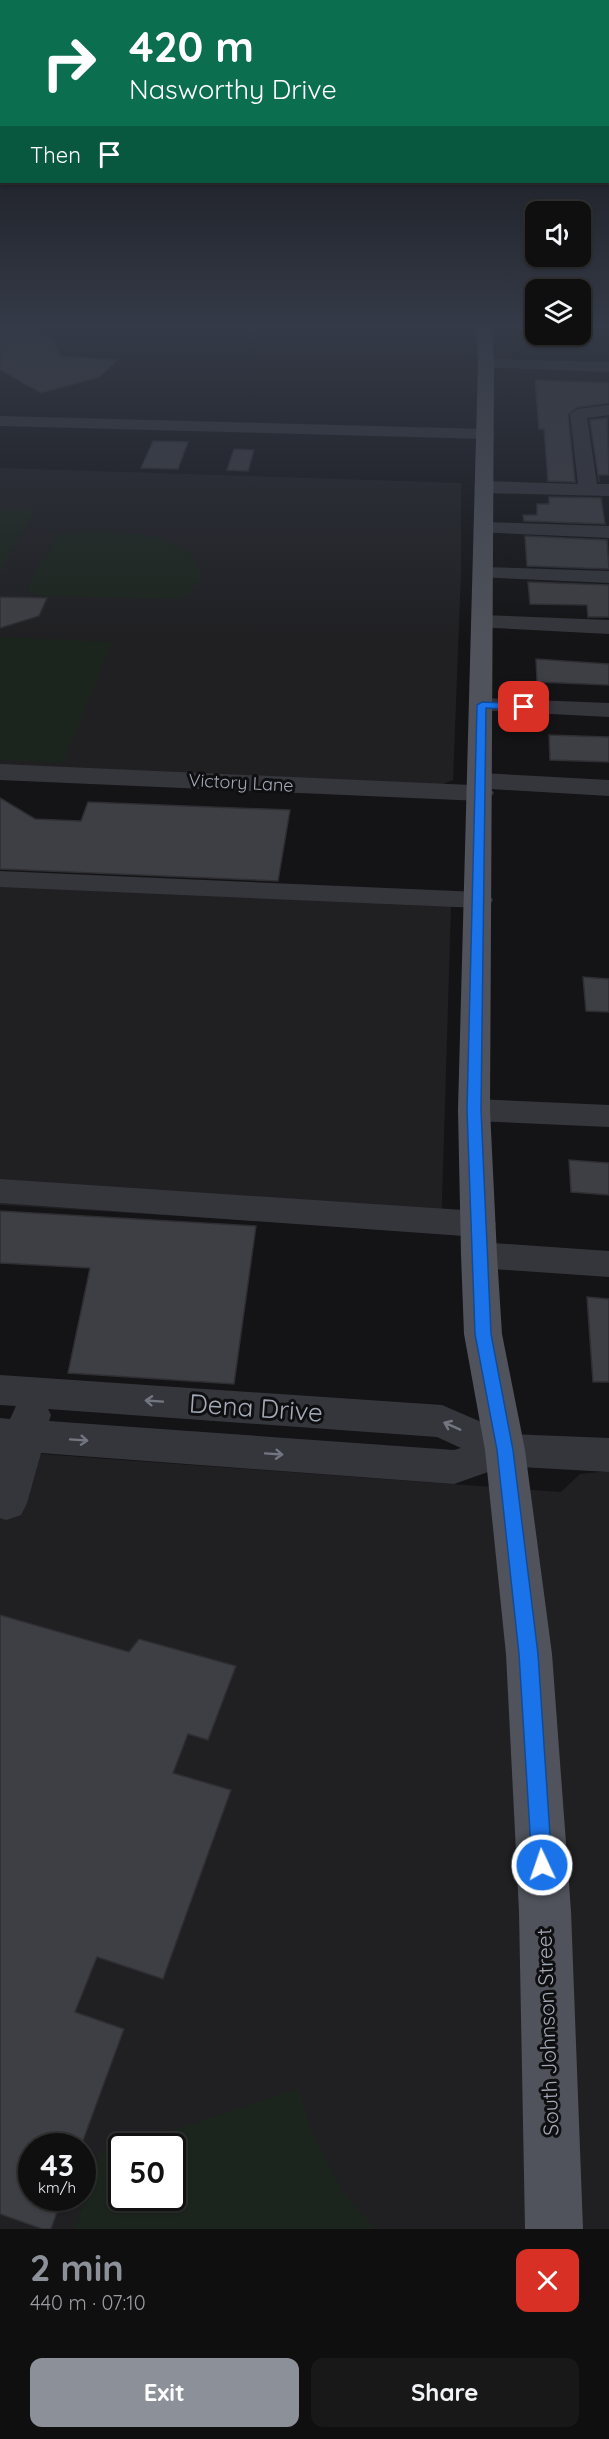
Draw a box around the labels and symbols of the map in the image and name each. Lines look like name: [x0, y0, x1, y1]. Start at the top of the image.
pin: [498, 681, 549, 732]
street label: Victory Lane: [188, 768, 294, 797]
street label: Dena Drive: [188, 1386, 324, 1429]
one-way arrow: [144, 1395, 164, 1406]
one-way arrow: [443, 1419, 461, 1431]
one-way arrow: [69, 1434, 89, 1445]
one-way arrow: [263, 1449, 283, 1460]
position arrow: [510, 1833, 574, 1897]
street label: South Johnson Street: [530, 1928, 564, 2136]
speed limit sign: 50: [108, 2133, 186, 2211]

